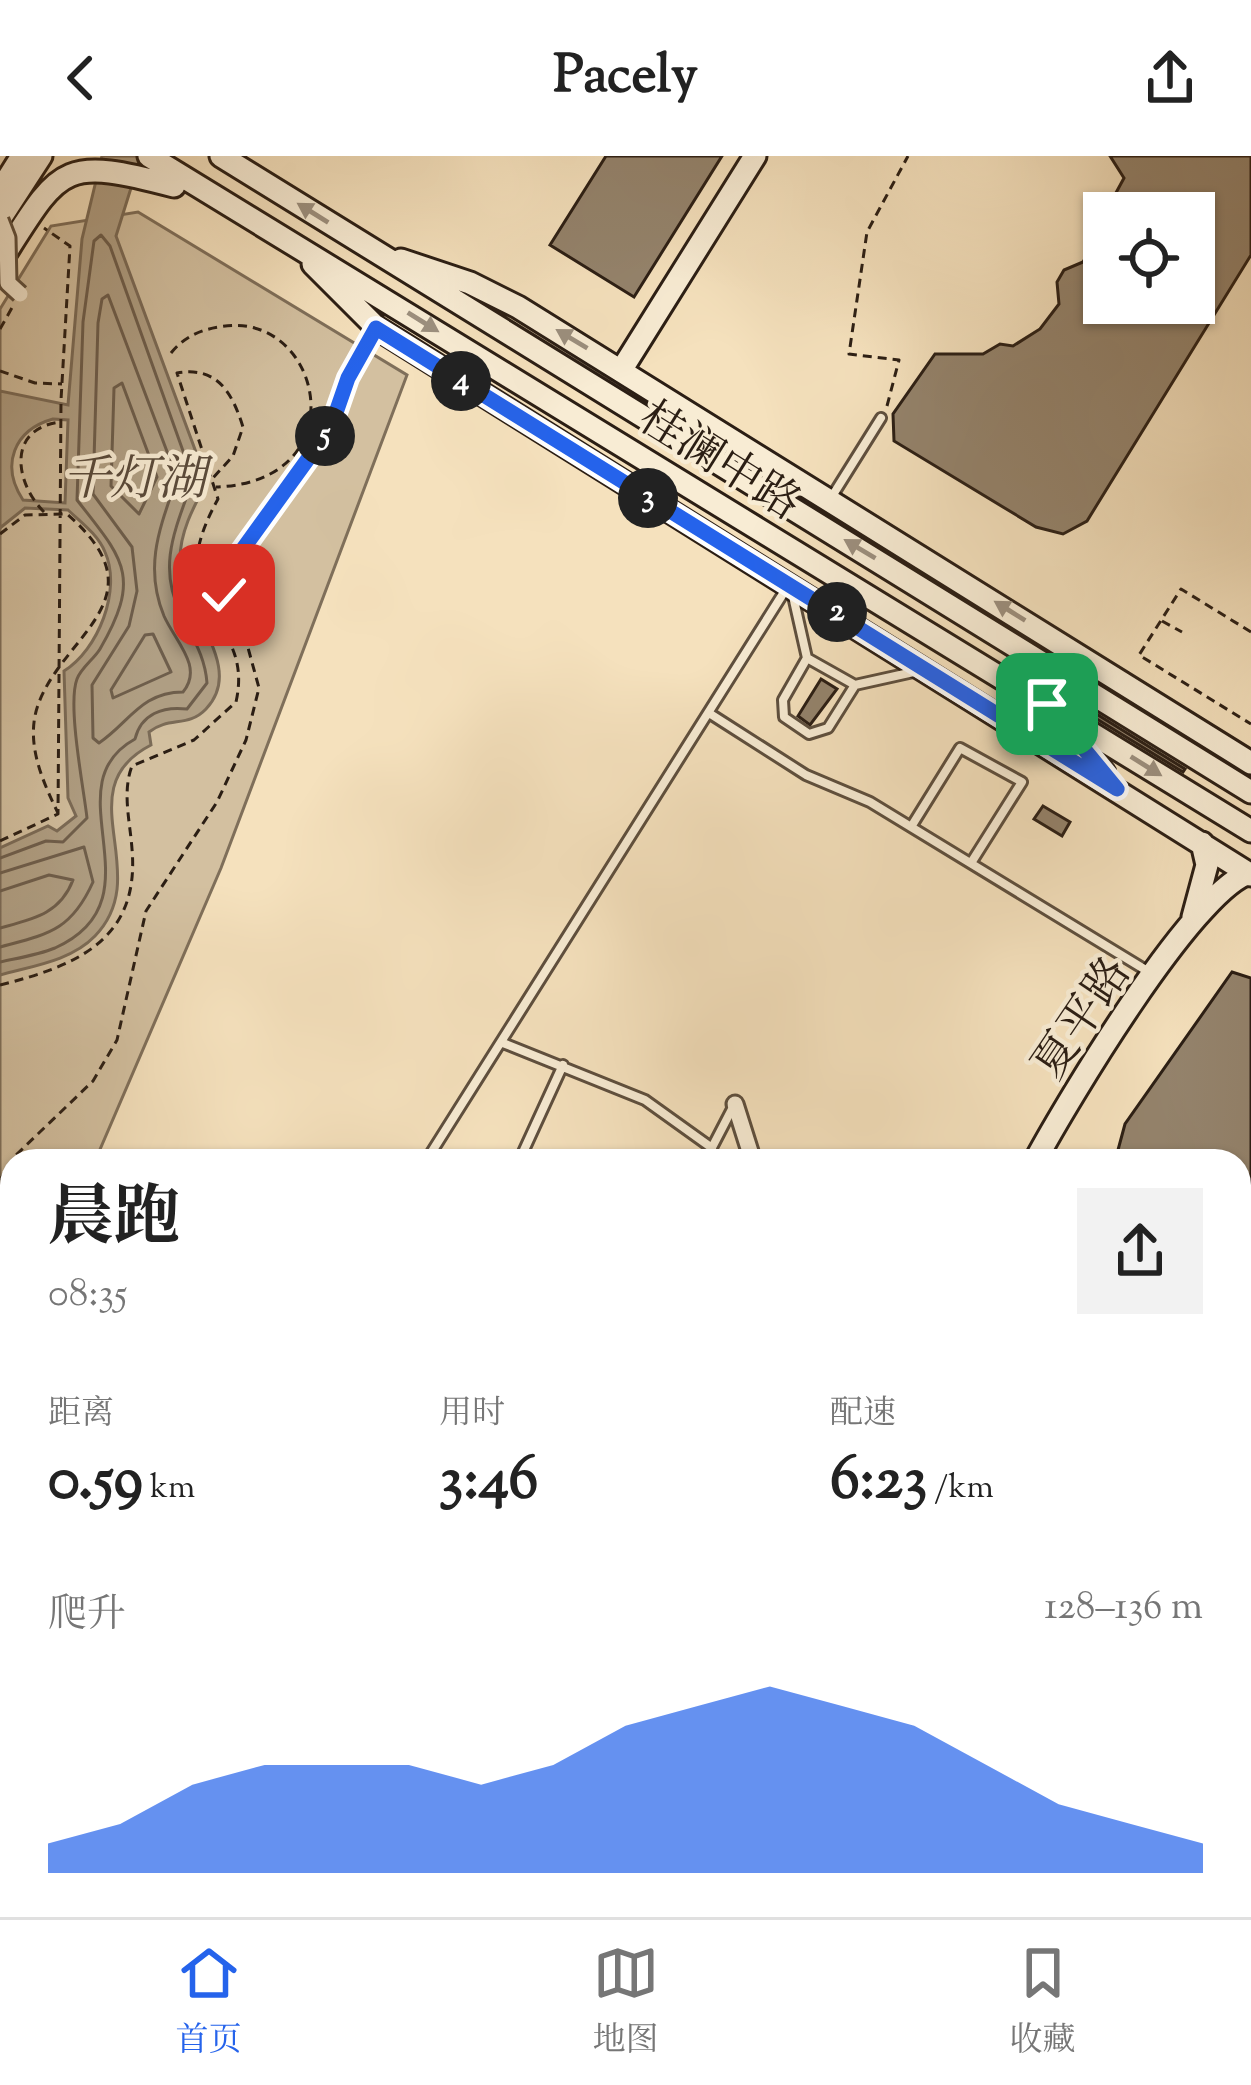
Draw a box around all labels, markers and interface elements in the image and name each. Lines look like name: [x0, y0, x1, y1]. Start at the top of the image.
text: Pacely: [553, 39, 698, 117]
icon: back: [48, 45, 114, 111]
icon: share: [1137, 45, 1203, 111]
map controls: [1083, 192, 1215, 324]
button: locate: [1083, 192, 1215, 324]
one-way arrow: [296, 203, 330, 224]
one-way arrow: [406, 311, 440, 332]
one-way arrow: [555, 328, 588, 350]
pin: 4: [431, 351, 491, 411]
text: 4: [453, 357, 469, 405]
street label: 桂澜中路: [625, 388, 812, 539]
pin: 5: [295, 406, 355, 466]
text: 5: [319, 412, 331, 460]
water label: 千灯湖: [62, 448, 214, 517]
pin: 3: [618, 468, 678, 528]
text: 3: [641, 474, 655, 522]
one-way arrow: [843, 540, 877, 561]
pin: [173, 544, 275, 646]
icon: check: [191, 562, 257, 628]
pin: 2: [807, 582, 867, 642]
text: 2: [829, 588, 845, 636]
one-way arrow: [993, 601, 1027, 622]
pin: [996, 653, 1098, 755]
icon: arrive: [1014, 671, 1080, 737]
one-way arrow: [1130, 754, 1163, 776]
street label: 夏平路: [1020, 946, 1149, 1094]
text: 晨跑: [48, 1175, 180, 1270]
button: share: [1077, 1188, 1203, 1314]
text: 08:35: [48, 1268, 127, 1324]
text: 距离: [48, 1391, 114, 1439]
text: 用时: [439, 1391, 505, 1439]
text: 配速: [830, 1391, 896, 1439]
text: 0.59: [48, 1439, 143, 1526]
text: 3:46: [439, 1439, 538, 1526]
text: 6:23: [830, 1439, 927, 1526]
text: km: [143, 1465, 195, 1513]
text: /km: [927, 1465, 994, 1513]
text: 128–136 m: [1044, 1581, 1203, 1637]
text: 爬升: [48, 1589, 126, 1645]
tab: 首页: [176, 1940, 242, 2066]
tab: 地图: [593, 1940, 659, 2066]
tab: 收藏: [1010, 1940, 1076, 2066]

